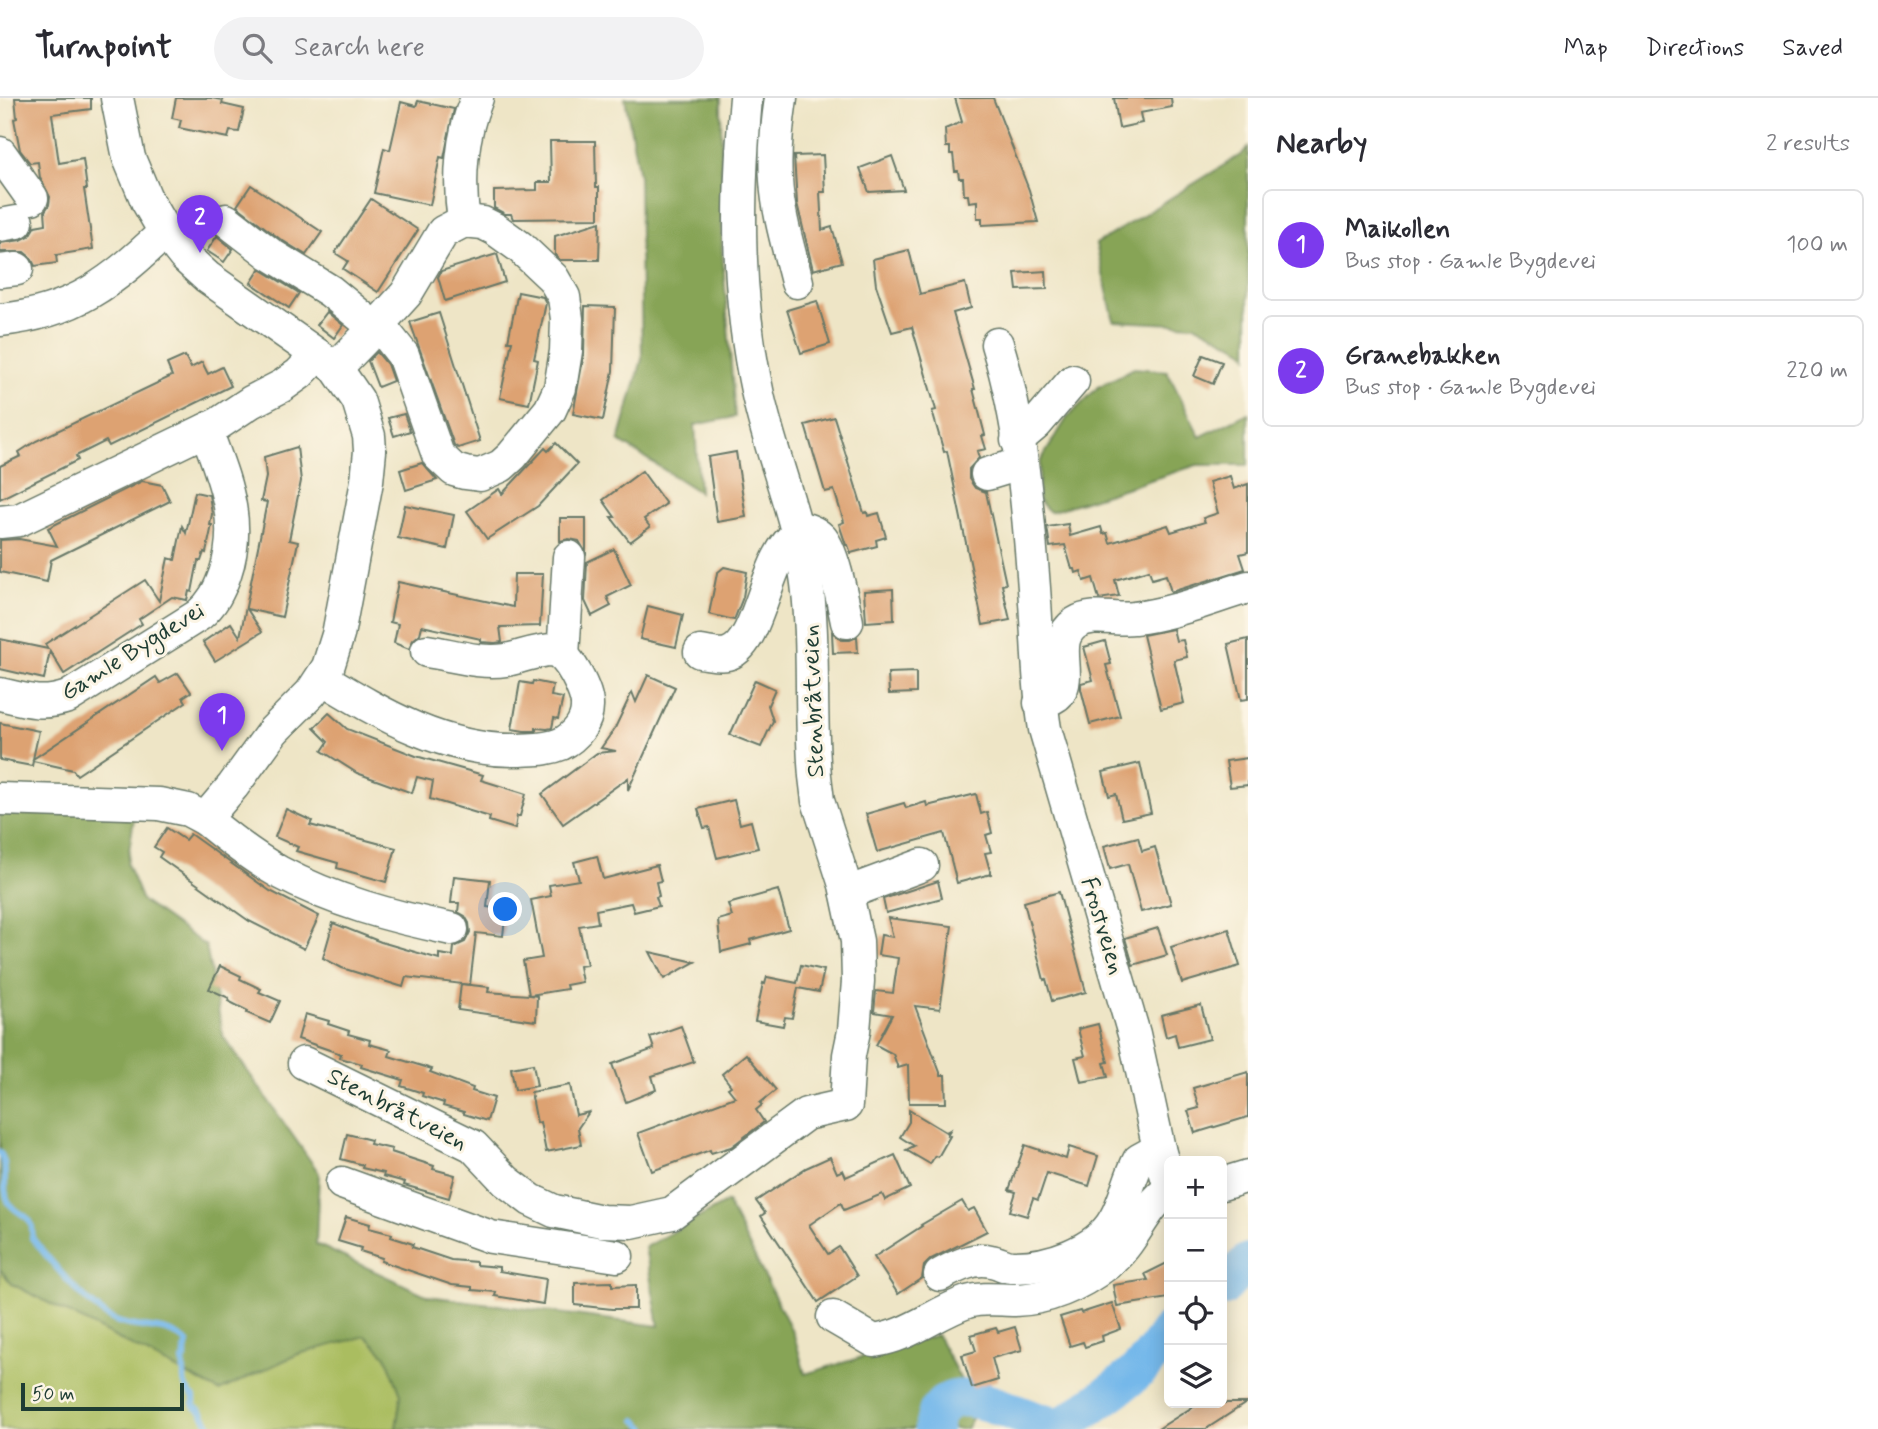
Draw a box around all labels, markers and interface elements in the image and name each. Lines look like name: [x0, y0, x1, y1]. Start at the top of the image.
search box: [214, 17, 704, 80]
text: Turnpoint: [35, 26, 172, 70]
icon: search: [238, 29, 276, 67]
text: Search here: [294, 31, 425, 65]
text: Map: [1564, 33, 1608, 64]
text: Directions: [1646, 33, 1744, 64]
text: Saved: [1782, 33, 1843, 64]
text: Nearby: [1276, 124, 1367, 163]
text: 2 results: [1766, 129, 1850, 159]
pin: 2: [177, 195, 223, 253]
text: Maikollen: [1345, 213, 1450, 247]
text: 1: [1296, 230, 1306, 260]
text: 100 m: [1786, 230, 1848, 260]
text: Bus stop · Gamle Bygdevei: [1345, 247, 1596, 277]
text: Granebakken: [1345, 339, 1500, 373]
text: 2: [1295, 356, 1307, 386]
text: 220 m: [1786, 356, 1848, 386]
text: Bus stop · Gamle Bygdevei: [1345, 373, 1596, 403]
street label: Gamle Bygdevei: [55, 595, 212, 710]
street label: Stenbråtveien: [796, 624, 832, 778]
pin: 1: [199, 693, 245, 751]
street label: Frostveien: [1073, 874, 1131, 978]
your location: [488, 892, 522, 926]
street label: Stenbråtveien: [322, 1061, 472, 1159]
map controls: [1164, 1156, 1227, 1408]
button: +: [1164, 1156, 1227, 1219]
button: −: [1164, 1219, 1227, 1282]
button: locate: [1164, 1282, 1227, 1345]
button: layers: [1164, 1345, 1227, 1408]
scale bar: [21, 1380, 184, 1412]
text: 50 m: [32, 1382, 75, 1407]

